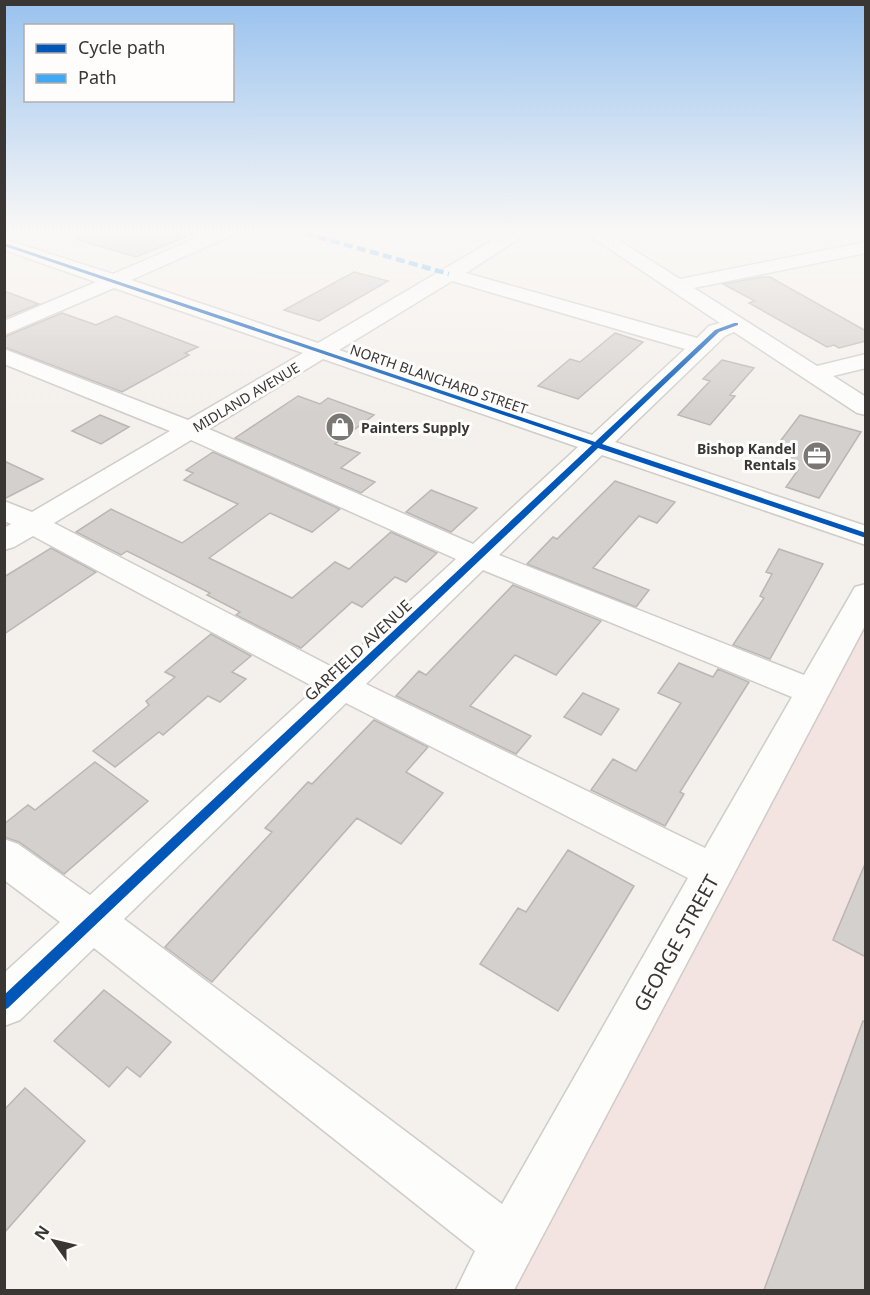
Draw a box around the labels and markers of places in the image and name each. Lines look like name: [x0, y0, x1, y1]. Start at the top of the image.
shop icon: Painters Supply: [324, 411, 356, 443]
place label: Painters Supply: [361, 418, 469, 437]
place label: Bishop Kandel Rentals: [697, 439, 796, 474]
office icon: Bishop Kandel Rentals: [801, 440, 833, 472]

